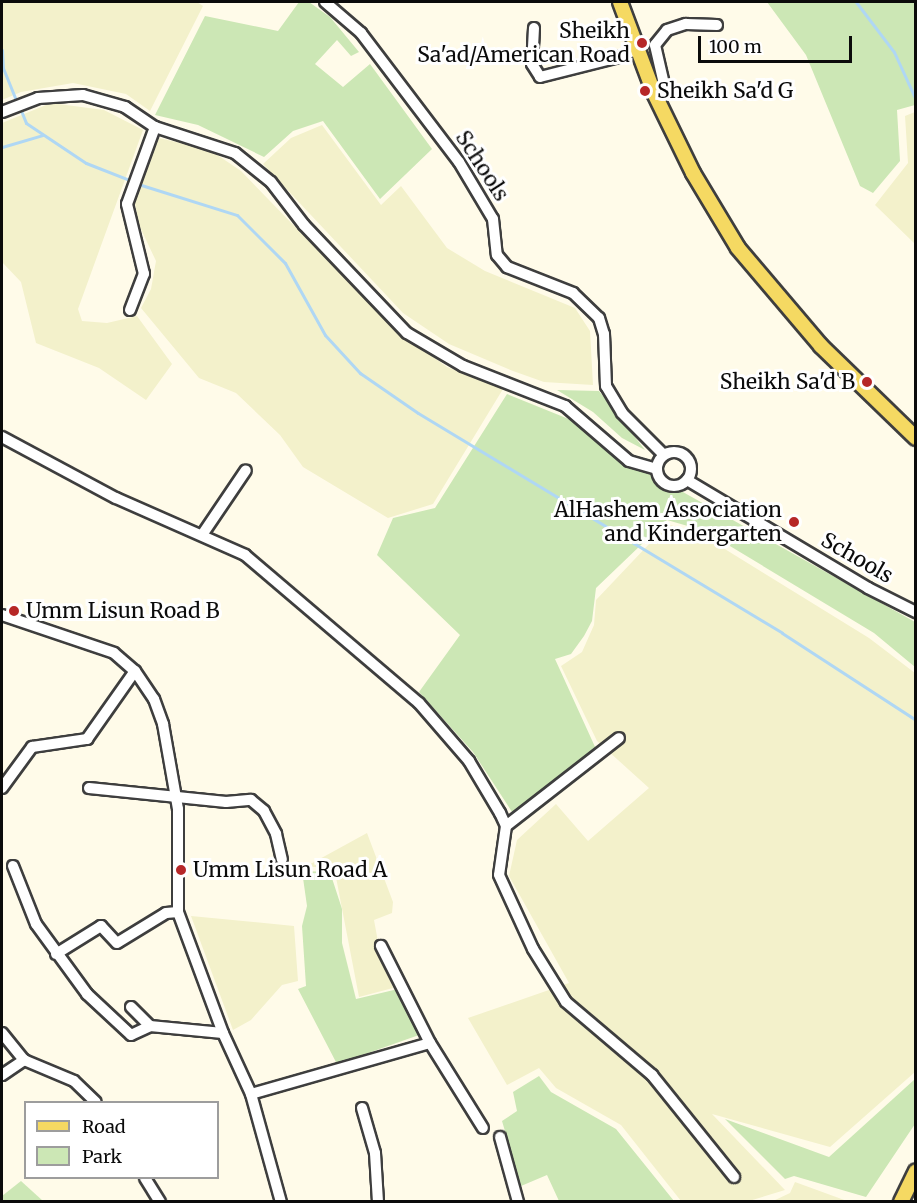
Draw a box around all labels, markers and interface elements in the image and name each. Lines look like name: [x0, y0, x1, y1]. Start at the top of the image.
place label: Sheikh Sa'ad/American Road: [417, 18, 630, 68]
scale bar: [701, 24, 856, 62]
text: 100 m: [709, 35, 762, 58]
marker: Sheikh Sa'ad/American Road: [635, 36, 649, 50]
place label: Sheikh Sa'd G: [657, 78, 793, 104]
marker: Sheikh Sa'd G: [638, 84, 652, 98]
street label: Schools: [450, 126, 514, 206]
place label: Sheikh Sa'd B: [720, 369, 855, 395]
marker: Sheikh Sa'd B: [860, 375, 874, 389]
place label: AlHashem Association and Kindergarten: [554, 497, 782, 547]
marker: AlHashem Association and Kindergarten: [787, 515, 801, 529]
street label: Schools: [817, 527, 897, 589]
place label: Umm Lisun Road B: [26, 598, 220, 624]
marker: Umm Lisun Road B: [7, 604, 21, 618]
place label: Umm Lisun Road A: [193, 857, 387, 883]
marker: Umm Lisun Road A: [174, 863, 188, 877]
legend: [24, 1101, 219, 1179]
text: Road: [82, 1115, 126, 1138]
text: Park: [82, 1145, 122, 1168]

